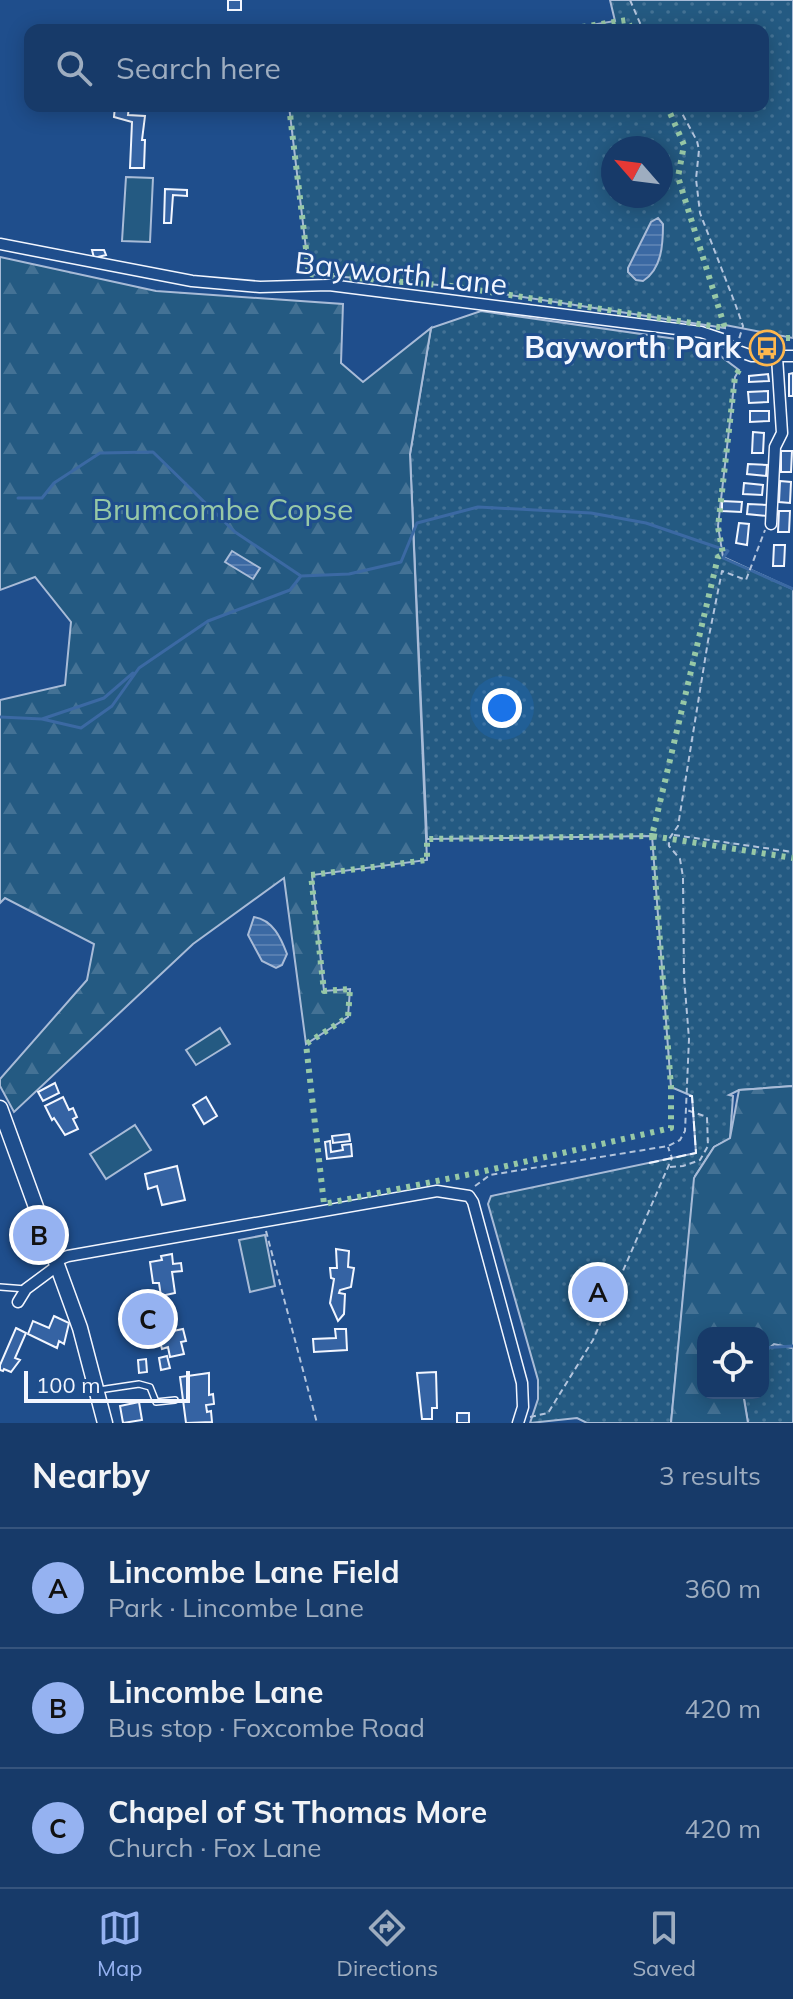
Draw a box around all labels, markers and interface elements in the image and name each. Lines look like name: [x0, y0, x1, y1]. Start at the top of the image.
search box: [24, 24, 769, 112]
icon: search: [52, 46, 96, 90]
text: Search here: [116, 49, 281, 87]
north arrow: [601, 136, 673, 208]
street label: Bayworth Lane: [293, 243, 509, 303]
place label: Bayworth Park: [524, 328, 742, 366]
bus stop icon: Bayworth Park: [748, 329, 786, 367]
park label: Brumcombe Copse: [93, 490, 353, 528]
your location: [482, 688, 522, 728]
pin: B: [13, 1205, 65, 1265]
pin: A: [572, 1262, 624, 1322]
pin: C: [122, 1289, 174, 1349]
map controls: [697, 1327, 769, 1399]
button: locate: [697, 1327, 769, 1399]
scale bar: [24, 1367, 190, 1403]
text: 100 m: [36, 1371, 101, 1399]
text: Nearby: [32, 1454, 150, 1497]
text: 3 results: [659, 1459, 761, 1492]
text: Lincombe Lane Field: [108, 1553, 400, 1591]
text: A: [48, 1572, 68, 1605]
text: 360 m: [685, 1572, 761, 1605]
text: Park · Lincombe Lane: [108, 1591, 364, 1624]
text: Lincombe Lane: [108, 1673, 323, 1711]
text: B: [49, 1692, 67, 1725]
text: 420 m: [685, 1692, 761, 1725]
text: Bus stop · Foxcombe Road: [108, 1711, 425, 1744]
text: Chapel of St Thomas More: [108, 1793, 487, 1831]
text: C: [49, 1812, 67, 1845]
text: 420 m: [685, 1812, 761, 1845]
text: Church · Fox Lane: [108, 1831, 322, 1864]
tab: Map: [97, 1906, 142, 1982]
tab: Directions: [337, 1906, 438, 1982]
tab: Saved: [632, 1906, 696, 1982]

